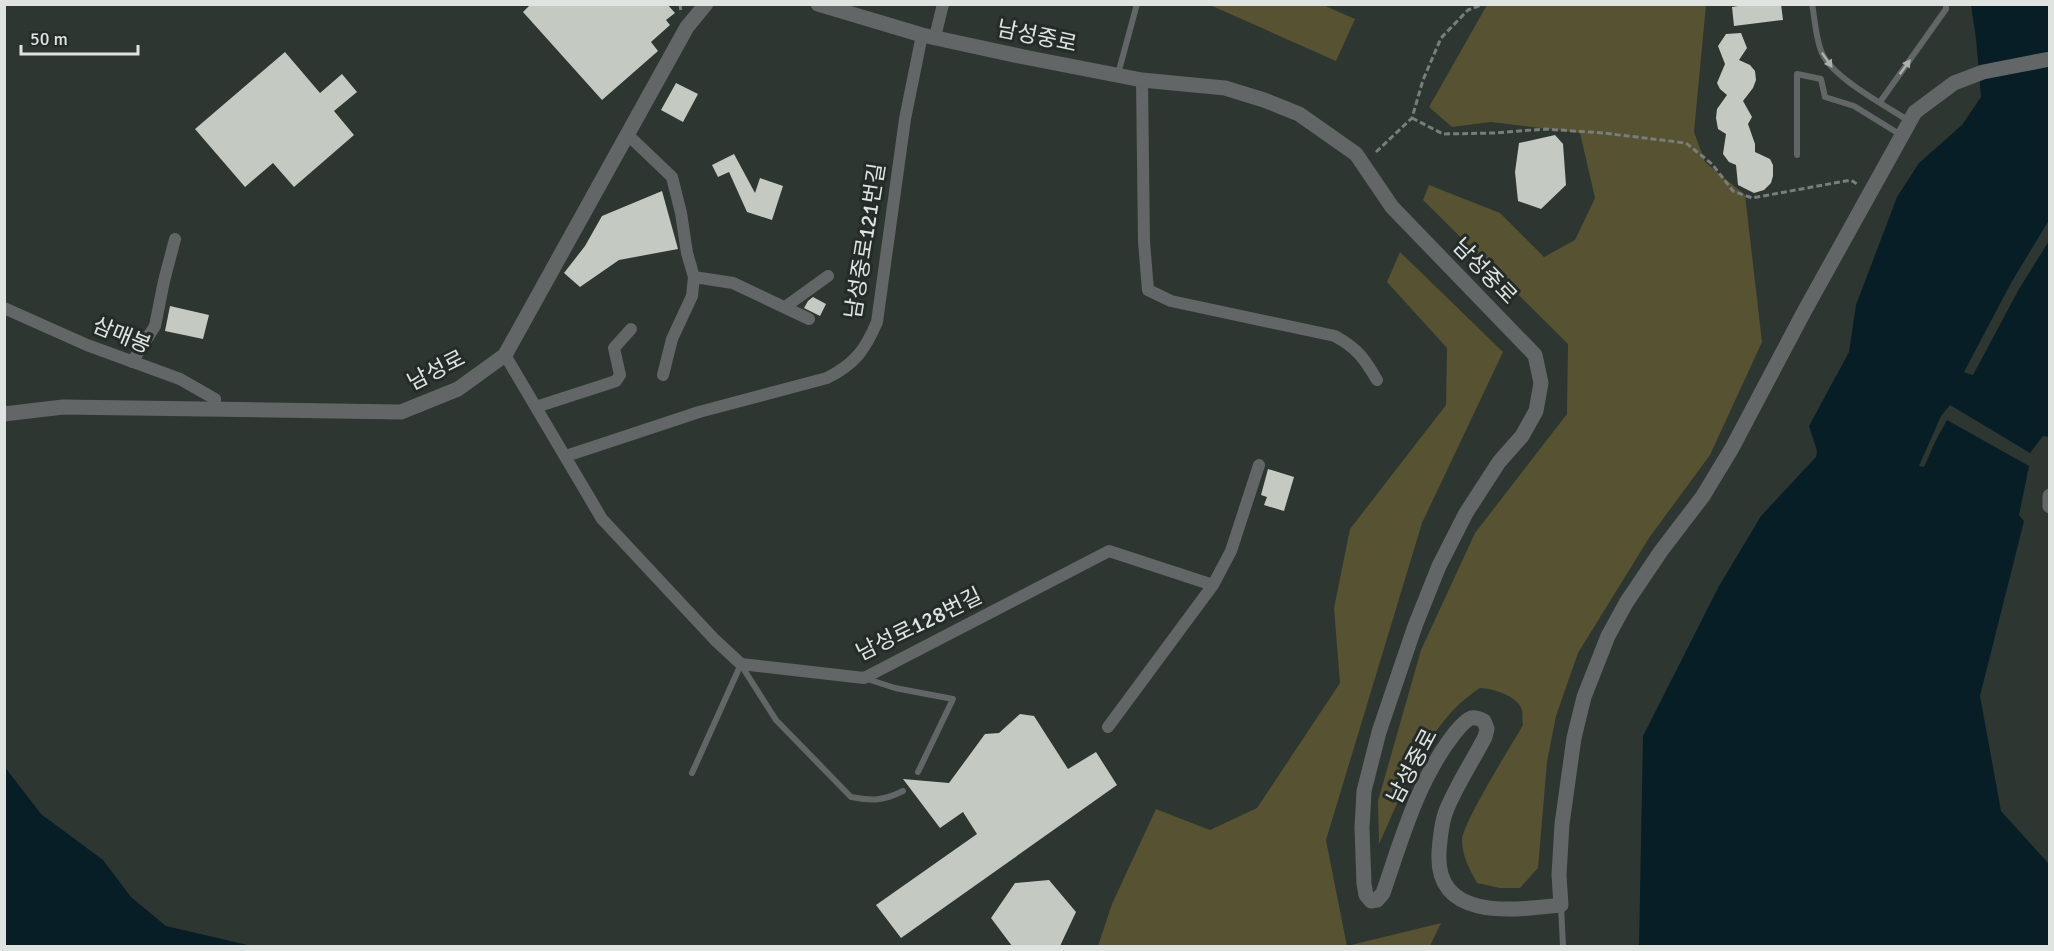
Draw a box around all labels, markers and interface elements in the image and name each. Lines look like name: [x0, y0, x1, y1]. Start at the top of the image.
street label: 남성중로: [995, 14, 1079, 58]
scale bar: [21, 18, 138, 56]
text: 50 m: [30, 28, 68, 50]
one-way arrow: [1821, 52, 1833, 68]
one-way arrow: [1899, 60, 1911, 75]
street label: 남성중로121번길: [839, 161, 891, 321]
street label: 남성중로: [1447, 233, 1523, 309]
street label: 삼매봉: [89, 311, 155, 359]
street label: 남성로: [403, 344, 469, 396]
street label: 남성로128번길: [852, 582, 986, 666]
street label: 남성중로: [1381, 724, 1443, 808]

